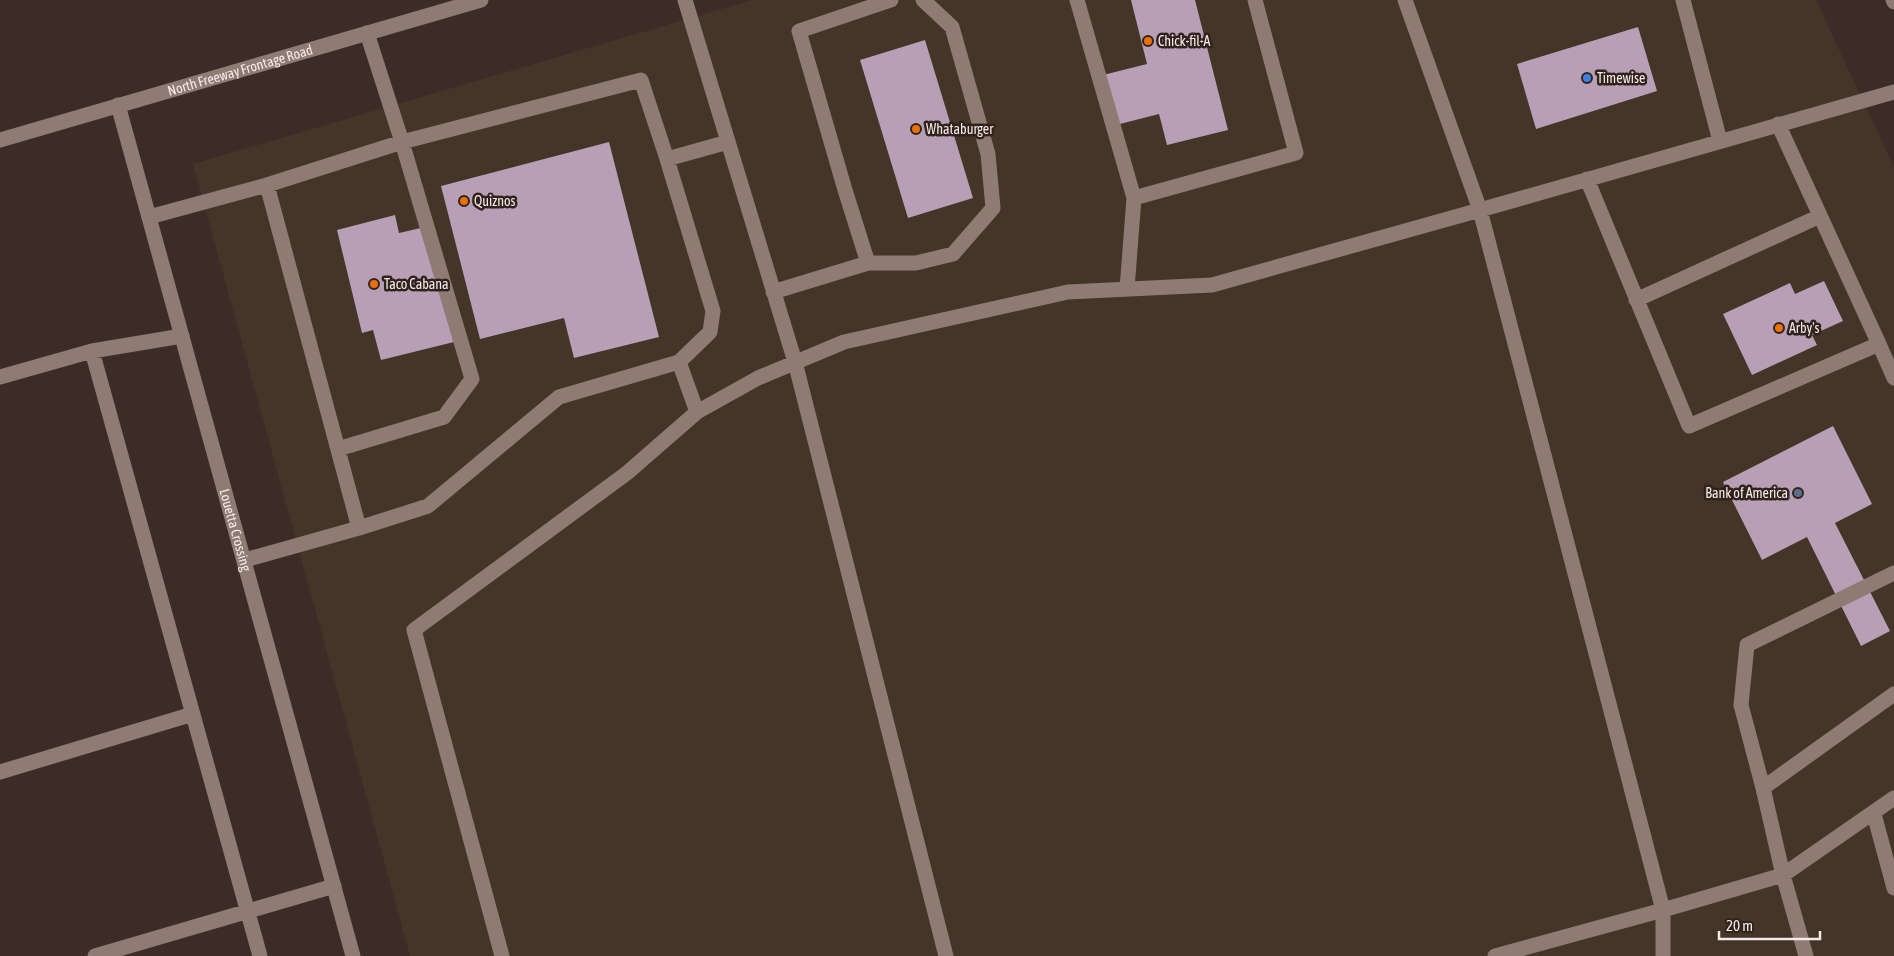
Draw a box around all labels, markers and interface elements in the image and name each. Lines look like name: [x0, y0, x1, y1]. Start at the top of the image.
place label: Chick-fil-A: [1158, 33, 1210, 49]
marker: Chick-fil-A: [1142, 35, 1154, 47]
street label: North Freeway Frontage Road: [166, 41, 314, 99]
place label: Timewise: [1597, 70, 1645, 86]
marker: Timewise: [1581, 72, 1593, 84]
place label: Whataburger: [926, 121, 994, 137]
marker: Whataburger: [910, 123, 922, 135]
place label: Quiznos: [474, 193, 516, 209]
marker: Quiznos: [458, 195, 470, 207]
place label: Taco Cabana: [384, 276, 449, 292]
marker: Taco Cabana: [368, 278, 380, 290]
place label: Arby's: [1789, 320, 1820, 336]
marker: Arby's: [1773, 322, 1785, 334]
place label: Bank of America: [1705, 485, 1788, 501]
street label: Louetta Crossing: [216, 487, 254, 573]
marker: Bank of America: [1792, 487, 1804, 499]
scale bar: [1719, 908, 1820, 940]
text: 20 m: [1726, 917, 1753, 934]

